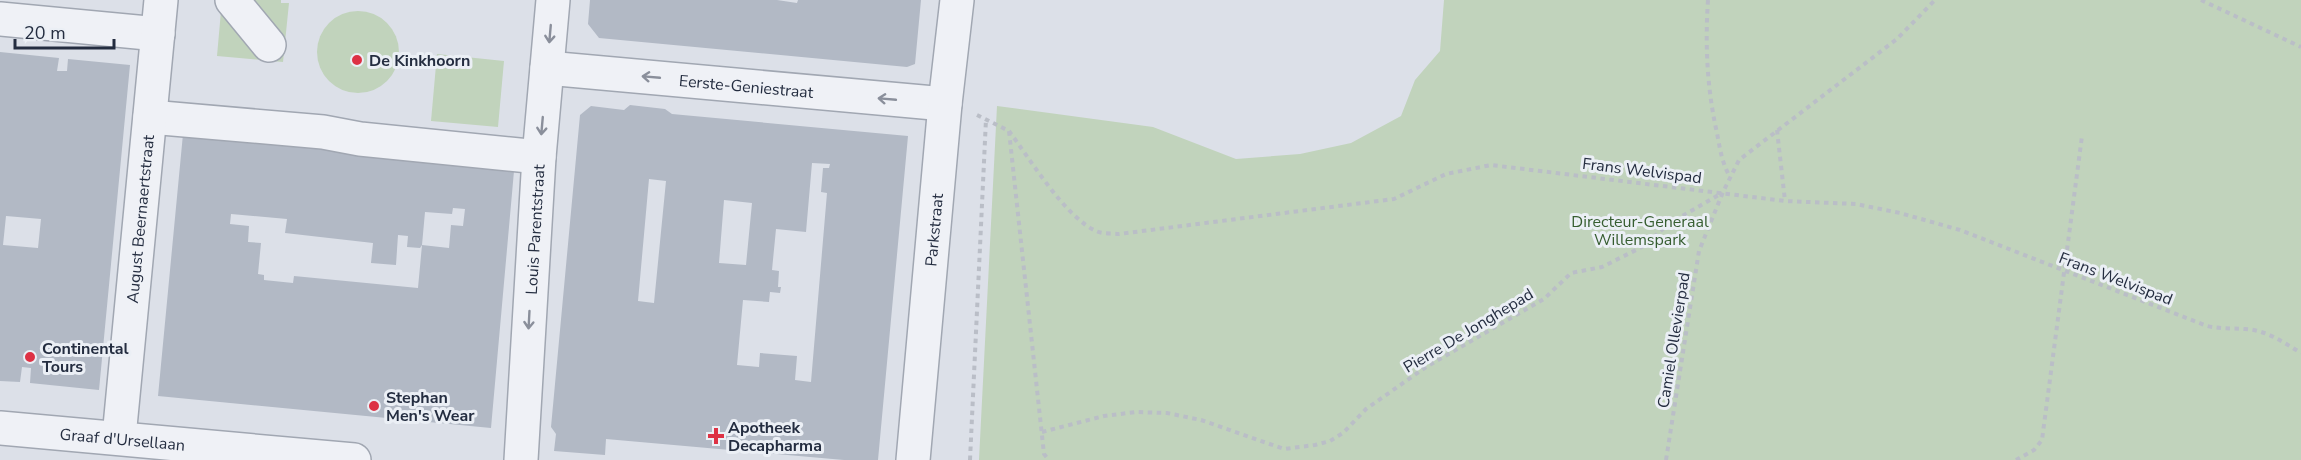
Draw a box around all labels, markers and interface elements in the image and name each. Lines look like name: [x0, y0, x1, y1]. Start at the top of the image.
scale bar: [15, 12, 114, 50]
text: 20 m: [24, 21, 66, 45]
one-way arrow: [544, 23, 555, 43]
place label: De Kinkhoorn: [369, 50, 470, 72]
marker: De Kinkhoorn: [350, 53, 364, 67]
street label: Eerste-Geniestraat: [678, 70, 815, 104]
one-way arrow: [641, 71, 661, 82]
one-way arrow: [877, 93, 897, 104]
one-way arrow: [536, 115, 547, 135]
street label: August Beernaertstraat: [122, 133, 160, 304]
street label: Frans Welvispad: [1581, 153, 1703, 189]
street label: Louis Parentstraat: [521, 163, 551, 295]
street label: Parkstraat: [920, 192, 949, 268]
park label: Directeur-Generaal Willemspark: [1571, 211, 1709, 251]
street label: Frans Welvispad: [2056, 247, 2176, 311]
street label: Camiel Ollevierpad: [1652, 271, 1696, 410]
street label: Pierre De Jonghepad: [1399, 283, 1538, 378]
one-way arrow: [523, 310, 534, 330]
place label: Continental Tours: [42, 338, 129, 378]
marker: Continental Tours: [23, 350, 37, 364]
place label: Stephan Men's Wear: [386, 387, 475, 427]
marker: Stephan Men's Wear: [367, 399, 381, 413]
place label: Apotheek Decapharma: [728, 417, 822, 457]
street label: Graaf d'Ursellaan: [59, 423, 186, 457]
marker: Apotheek Decapharma: [709, 429, 723, 443]

